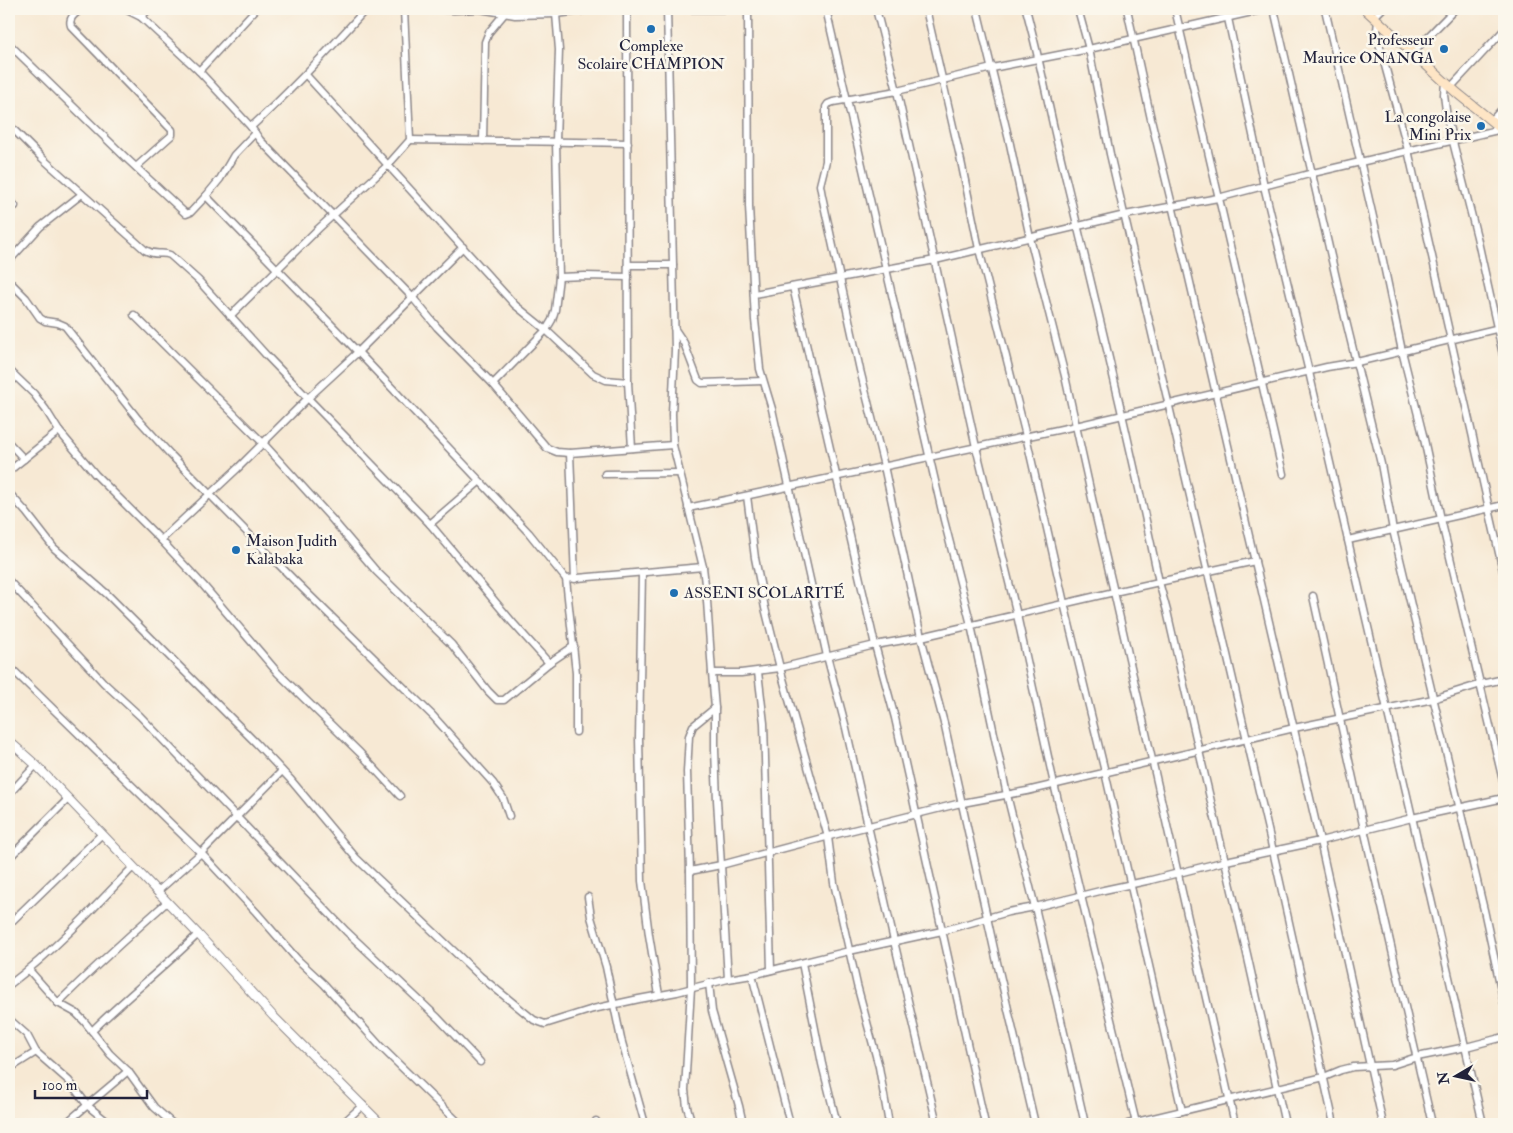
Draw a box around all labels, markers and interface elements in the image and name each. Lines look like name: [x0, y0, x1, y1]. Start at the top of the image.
marker: Complexe Scolaire CHAMPION: [645, 23, 657, 35]
place label: Professeur Maurice ONANGA: [1302, 30, 1434, 68]
place label: Complexe Scolaire CHAMPION: [577, 36, 725, 74]
marker: Professeur Maurice ONANGA: [1438, 43, 1450, 55]
place label: La congolaise Mini Prix: [1385, 107, 1471, 145]
marker: La congolaise Mini Prix: [1475, 120, 1487, 132]
place label: Maison Judith Kalabaka: [246, 531, 338, 569]
marker: Maison Judith Kalabaka: [230, 544, 242, 556]
place label: ASSENI SCOLARITÉ: [683, 582, 845, 603]
marker: ASSENI SCOLARITÉ: [668, 587, 680, 599]
north arrow: [1430, 1050, 1480, 1100]
scale bar: [35, 1068, 148, 1100]
text: N: [1434, 1070, 1453, 1086]
text: 100 m: [42, 1076, 78, 1095]

